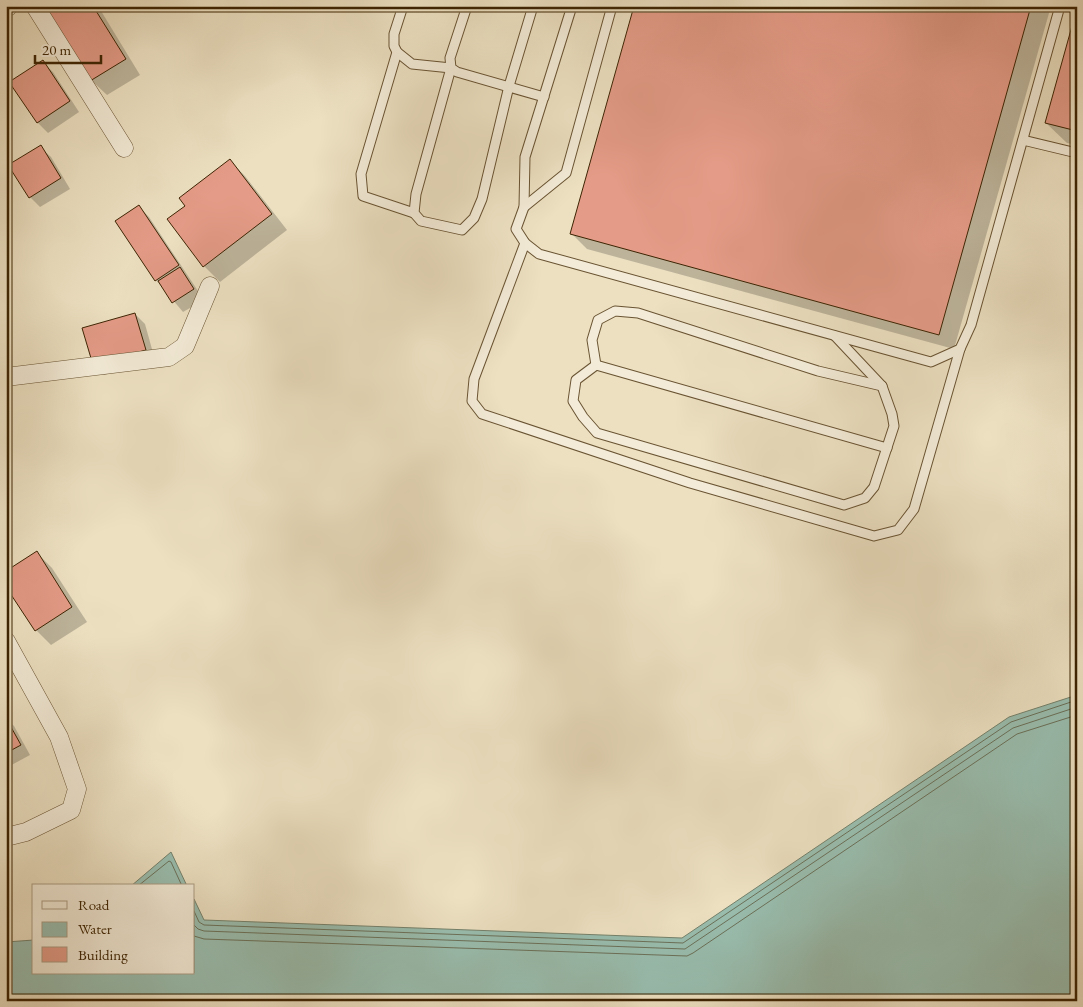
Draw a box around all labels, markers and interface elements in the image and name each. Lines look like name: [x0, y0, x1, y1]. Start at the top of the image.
scale bar: [35, 32, 101, 64]
text: 20 m: [42, 40, 71, 59]
legend: [32, 884, 195, 974]
text: Road: [78, 895, 110, 914]
text: Water: [78, 919, 112, 938]
text: Building: [78, 945, 128, 964]

